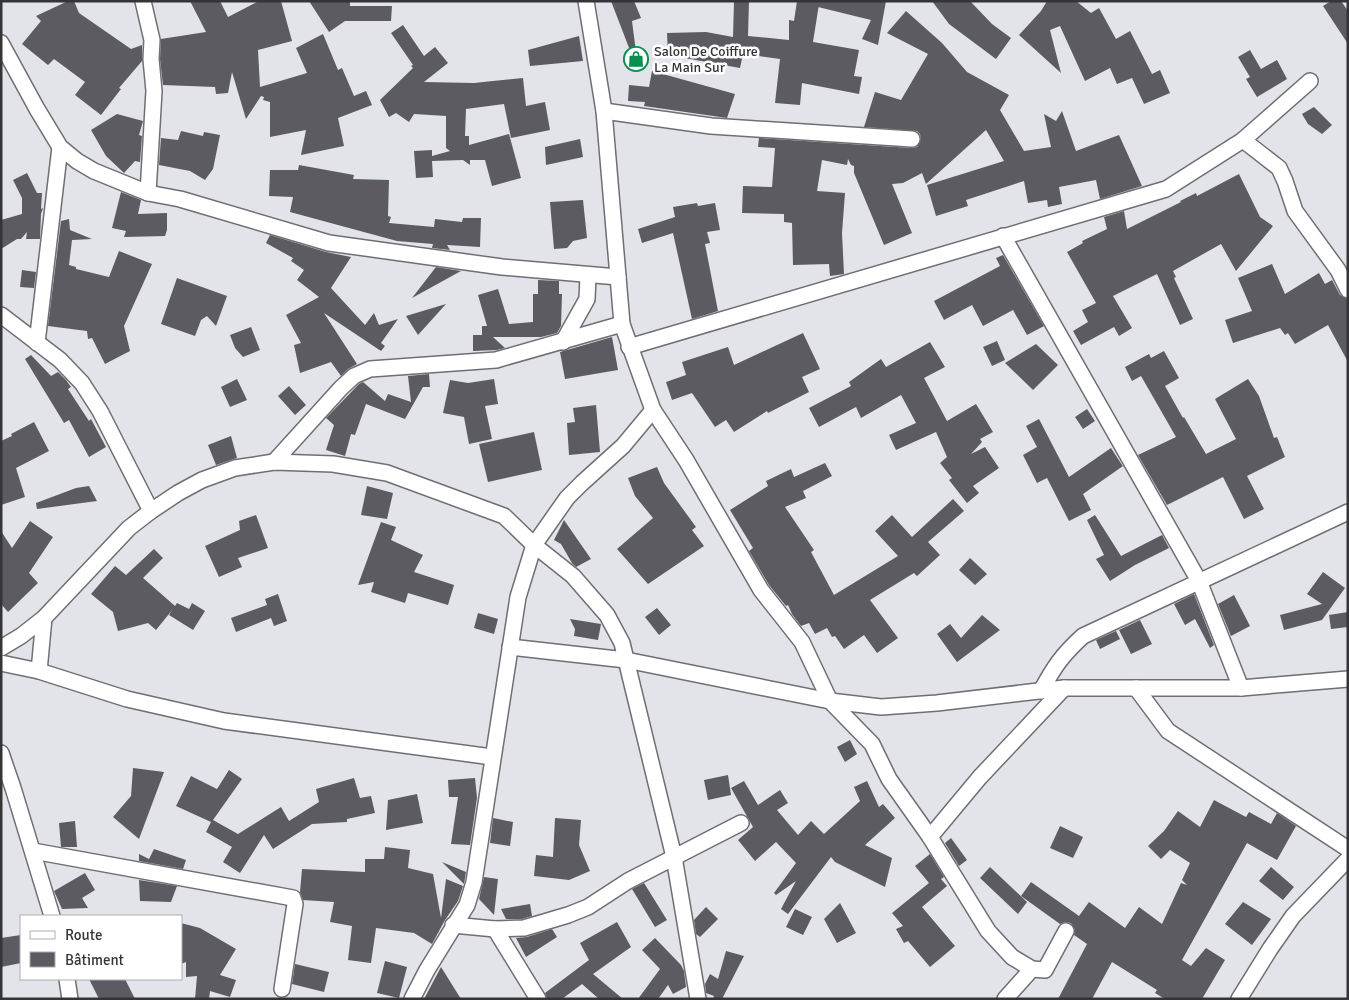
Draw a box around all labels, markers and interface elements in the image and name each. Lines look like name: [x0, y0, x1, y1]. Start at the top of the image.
place label: Salon De Coiffure La Main Sur: [654, 43, 758, 76]
shop icon: Salon De Coiffure La Main Sur: [623, 46, 649, 72]
legend: [20, 915, 182, 980]
text: Route: [65, 926, 102, 944]
text: Bâtiment: [65, 951, 124, 969]

